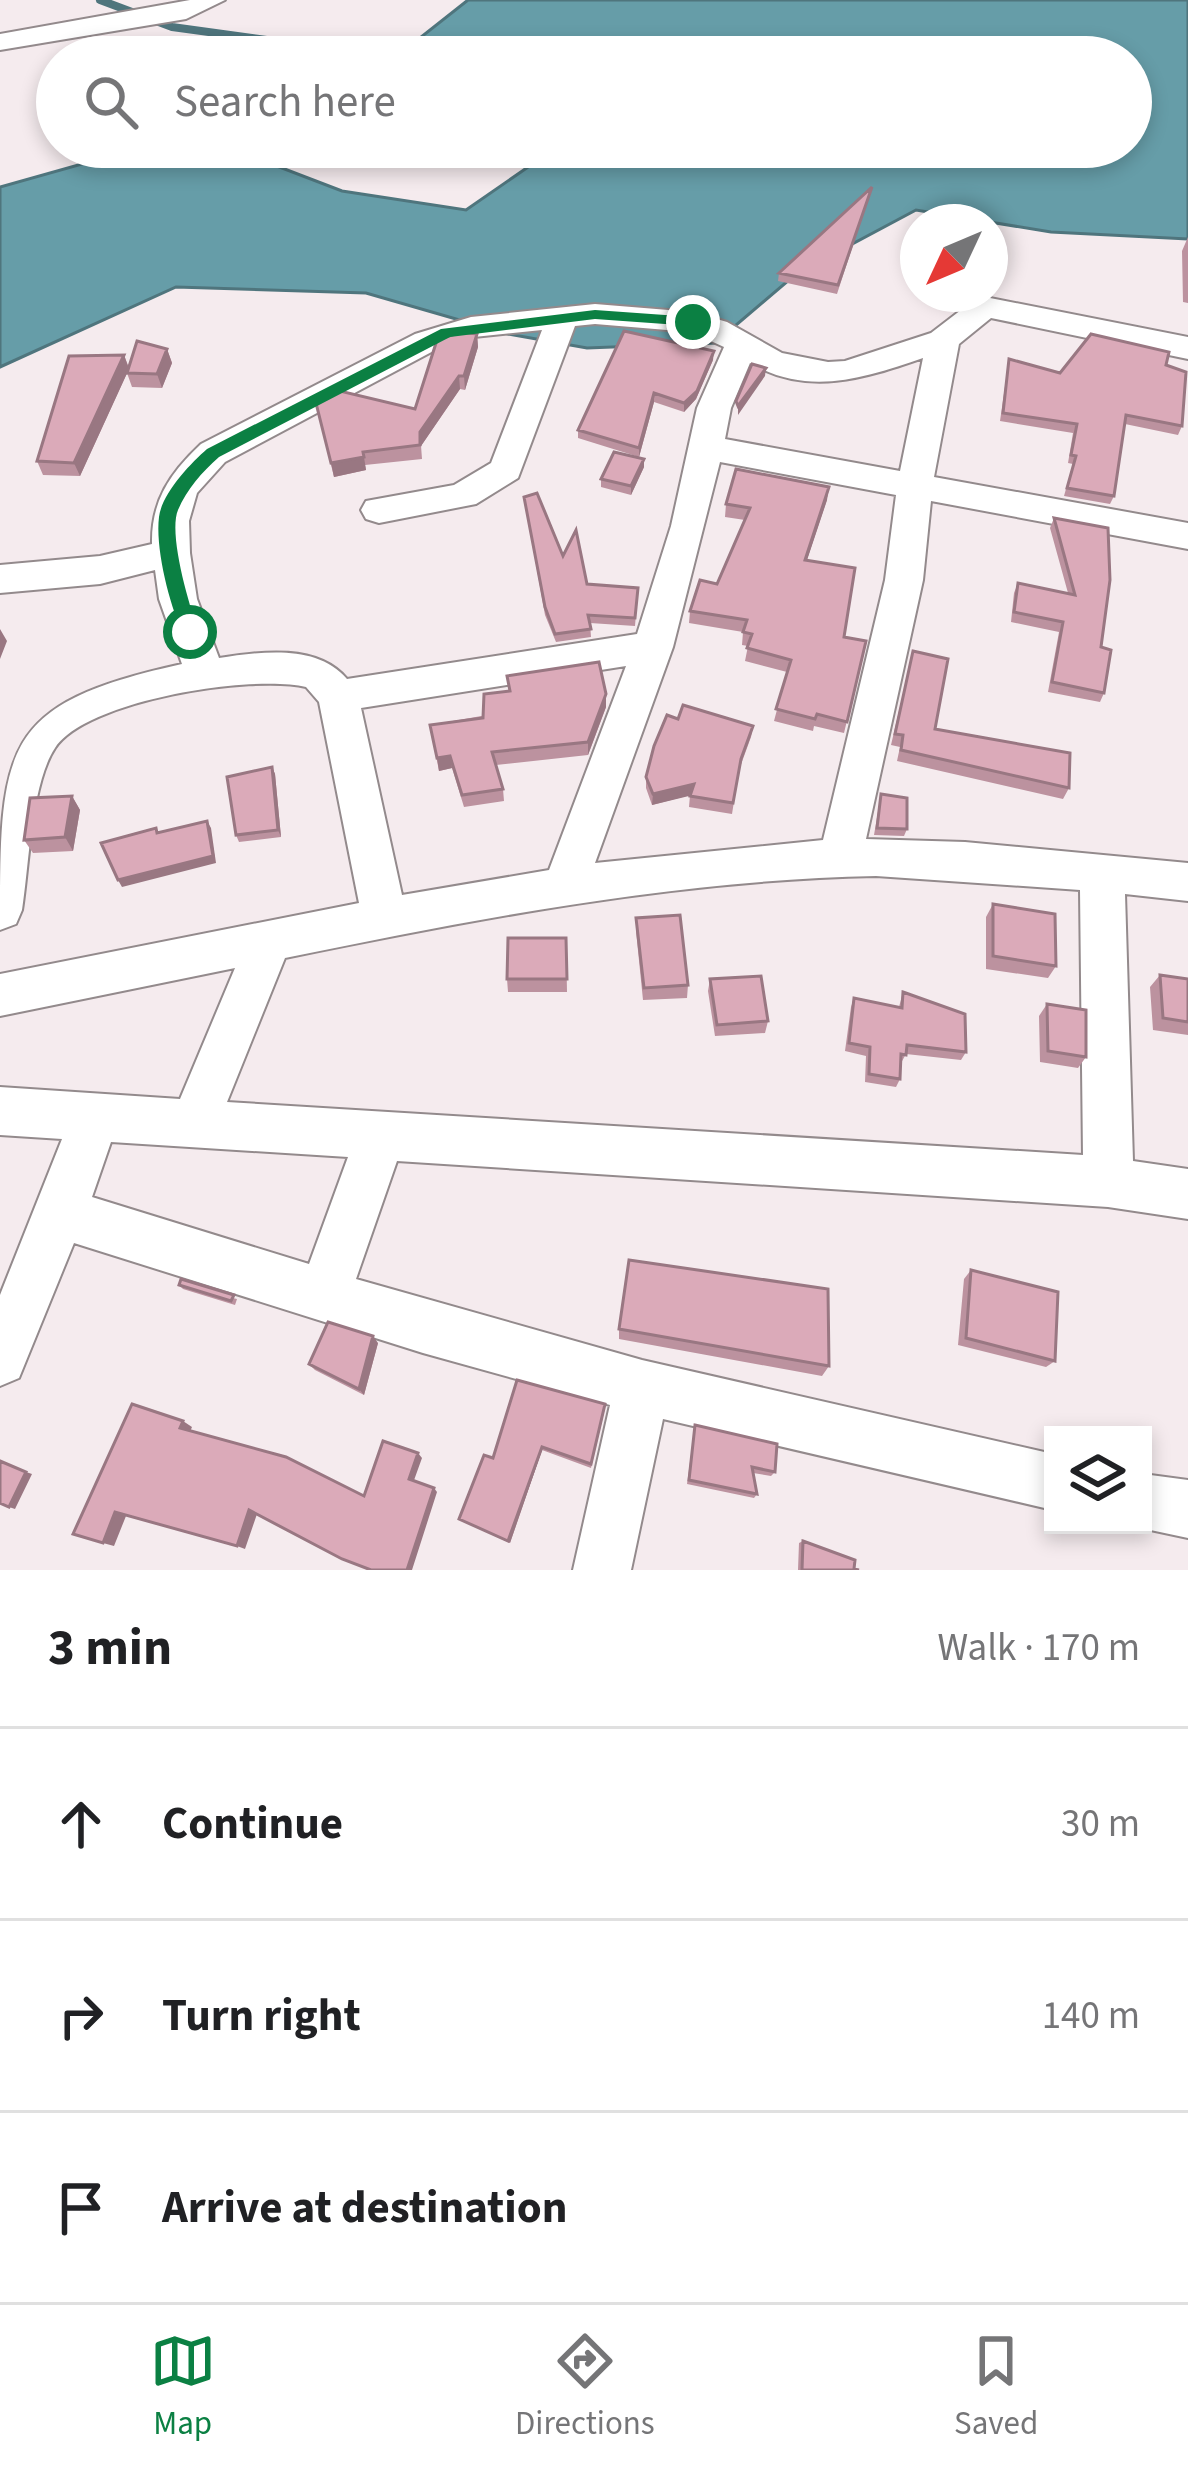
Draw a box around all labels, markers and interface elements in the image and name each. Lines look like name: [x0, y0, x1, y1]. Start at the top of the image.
search box: [36, 36, 1152, 168]
icon: search: [78, 69, 144, 135]
text: Search here: [174, 70, 396, 134]
north arrow: [900, 204, 1008, 312]
route end: [666, 295, 720, 349]
route start: [163, 605, 217, 659]
map controls: [1044, 1426, 1152, 1534]
button: layers: [1044, 1426, 1152, 1534]
text: 3 min: [48, 1612, 172, 1684]
text: Walk · 170 m: [937, 1620, 1140, 1676]
icon: ahead: [48, 1791, 114, 1857]
text: Continue: [162, 1792, 343, 1856]
text: 30 m: [1061, 1796, 1140, 1852]
icon: right: [48, 1983, 114, 2049]
text: Turn right: [162, 1984, 361, 2048]
text: 140 m: [1042, 1988, 1140, 2044]
icon: arrive: [48, 2175, 114, 2241]
text: Arrive at destination: [162, 2176, 567, 2240]
tab: Map: [150, 2328, 216, 2447]
tab: Directions: [515, 2328, 655, 2447]
tab: Saved: [954, 2328, 1038, 2447]

